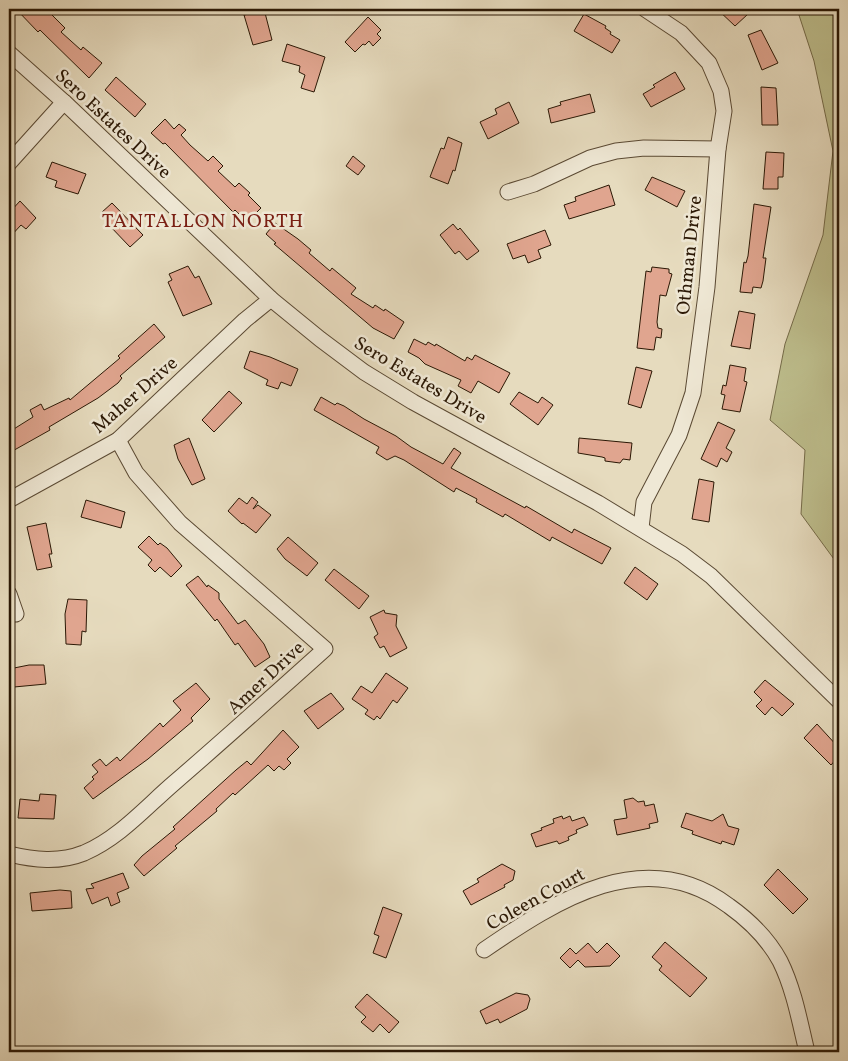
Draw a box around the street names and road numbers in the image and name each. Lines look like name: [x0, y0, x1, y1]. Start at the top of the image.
street label: Sero Estates Drive: [49, 64, 177, 185]
street label: Othman Drive: [671, 194, 709, 316]
street label: Sero Estates Drive: [349, 331, 491, 431]
street label: Maher Drive: [87, 351, 184, 440]
street label: Amer Drive: [222, 636, 311, 721]
street label: Coleen Court: [482, 862, 590, 938]

